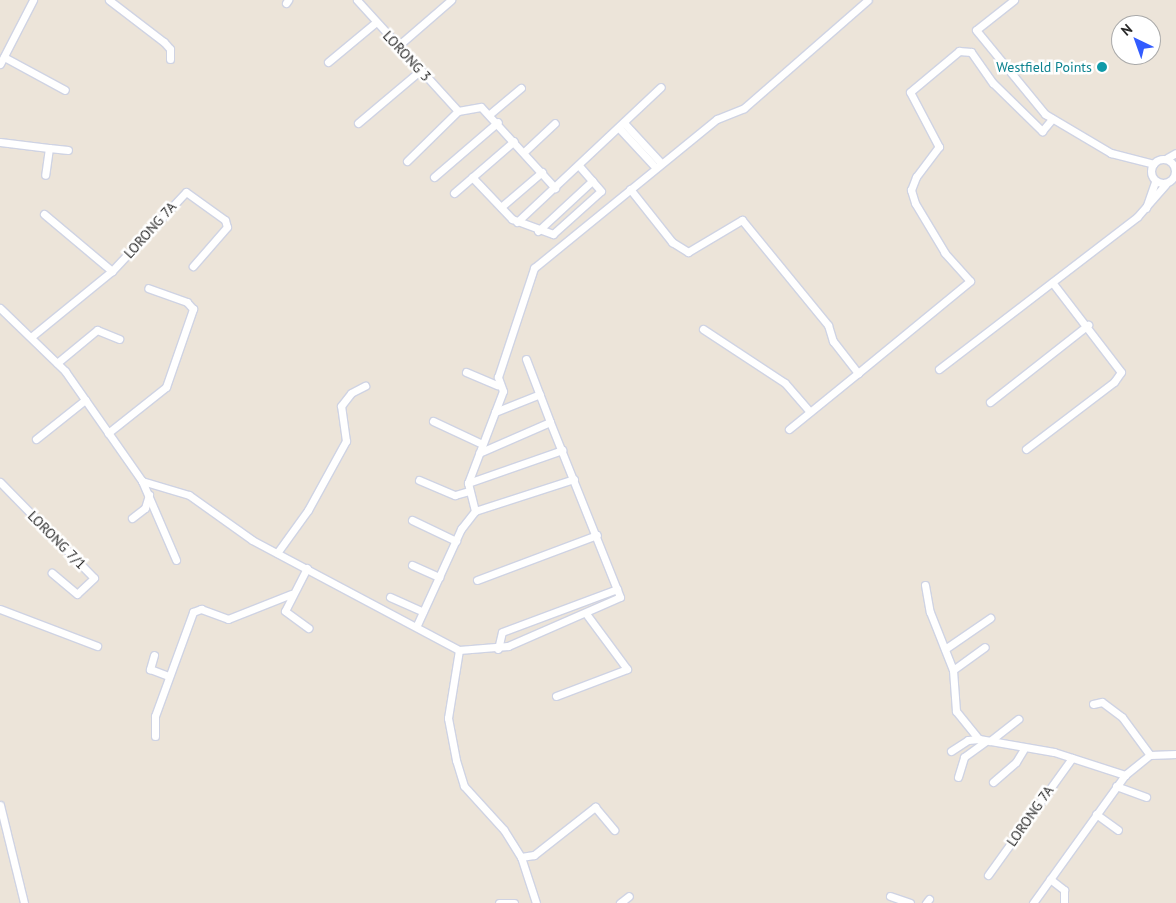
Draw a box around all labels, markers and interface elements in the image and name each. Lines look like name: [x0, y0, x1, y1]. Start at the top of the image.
north arrow: [1111, 15, 1161, 65]
text: N: [1117, 20, 1136, 39]
street label: LORONG 3: [380, 27, 434, 85]
place label: Westfield Points: [996, 59, 1092, 75]
marker: Westfield Points: [1096, 61, 1108, 73]
street label: LORONG 7A: [120, 198, 180, 262]
street label: LORONG 7/1: [24, 507, 90, 573]
street label: LORONG 7A: [1003, 783, 1057, 849]

